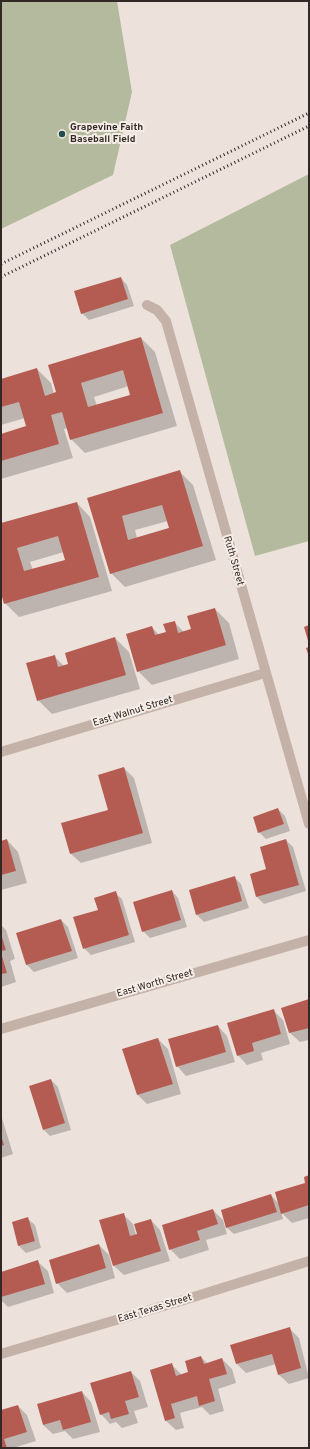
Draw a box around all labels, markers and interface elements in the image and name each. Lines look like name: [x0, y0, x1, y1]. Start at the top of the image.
place label: Grapevine Faith Baseball Field: [70, 122, 143, 146]
marker: Grapevine Faith Baseball Field: [57, 129, 67, 139]
street label: Ruth Street: [220, 535, 246, 587]
street label: East Walnut Street: [92, 694, 174, 730]
street label: East Worth Street: [115, 967, 195, 1001]
street label: East Texas Street: [117, 1292, 193, 1326]

